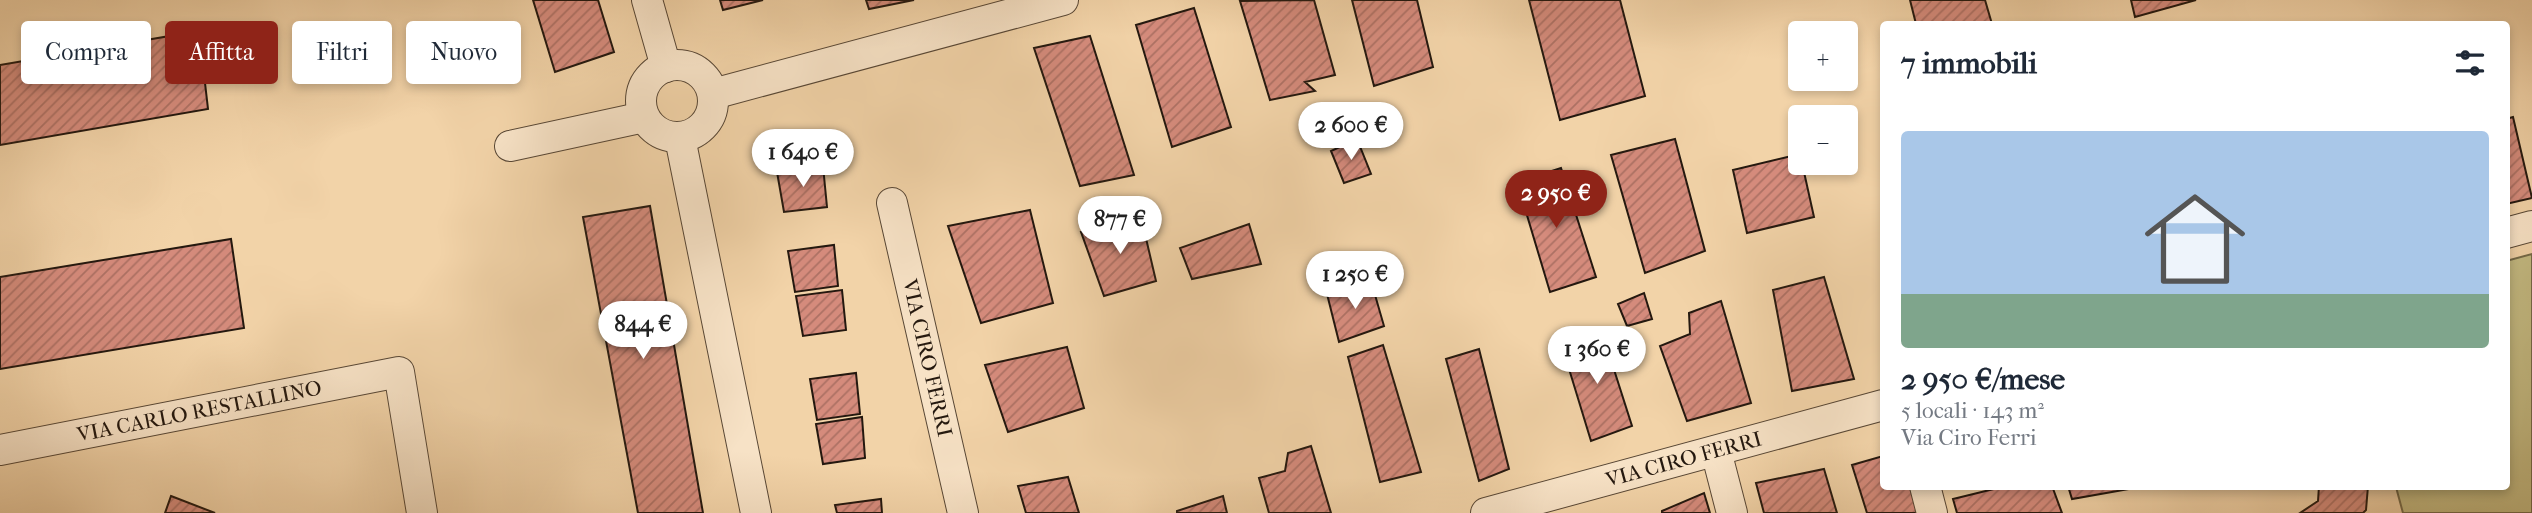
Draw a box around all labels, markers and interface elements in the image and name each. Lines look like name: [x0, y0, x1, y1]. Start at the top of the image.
chip: Compra: [21, 21, 151, 84]
chip: Affitta: [165, 21, 278, 84]
chip: Filtri: [292, 21, 392, 84]
chip: Nuovo: [406, 21, 521, 84]
map controls: [1788, 21, 1858, 175]
button: +: [1788, 21, 1858, 91]
icon: filters: [2451, 44, 2489, 82]
text: 7 immobili: [1901, 46, 2037, 81]
pin: 2 600 €: [1286, 102, 1416, 162]
button: −: [1788, 105, 1858, 175]
text: 2 600 €: [1314, 111, 1388, 138]
pin: 1 640 €: [738, 130, 868, 189]
text: 1 640 €: [768, 138, 838, 165]
pin: 2 950 €: [1491, 170, 1621, 230]
icon: home: [2132, 176, 2258, 302]
text: 2 950 €: [1521, 179, 1591, 206]
pin: 877 €: [1071, 196, 1169, 256]
text: 877 €: [1094, 205, 1146, 232]
pin: 1 250 €: [1290, 252, 1420, 311]
text: 1 250 €: [1322, 260, 1388, 287]
street label: VIA CIRO FERRI: [898, 276, 957, 439]
pin: 844 €: [594, 302, 692, 361]
text: 844 €: [614, 310, 672, 337]
pin: 1 360 €: [1532, 326, 1662, 386]
text: 1 360 €: [1564, 335, 1630, 362]
text: 2 950 €/mese: [1901, 362, 2065, 397]
street label: VIA CARLO RESTALLINO: [74, 375, 324, 447]
text: 5 locali · 143 m²: [1901, 397, 2044, 424]
text: Via Ciro Ferri: [1901, 424, 2037, 451]
street label: VIA CIRO FERRI: [1602, 426, 1765, 492]

